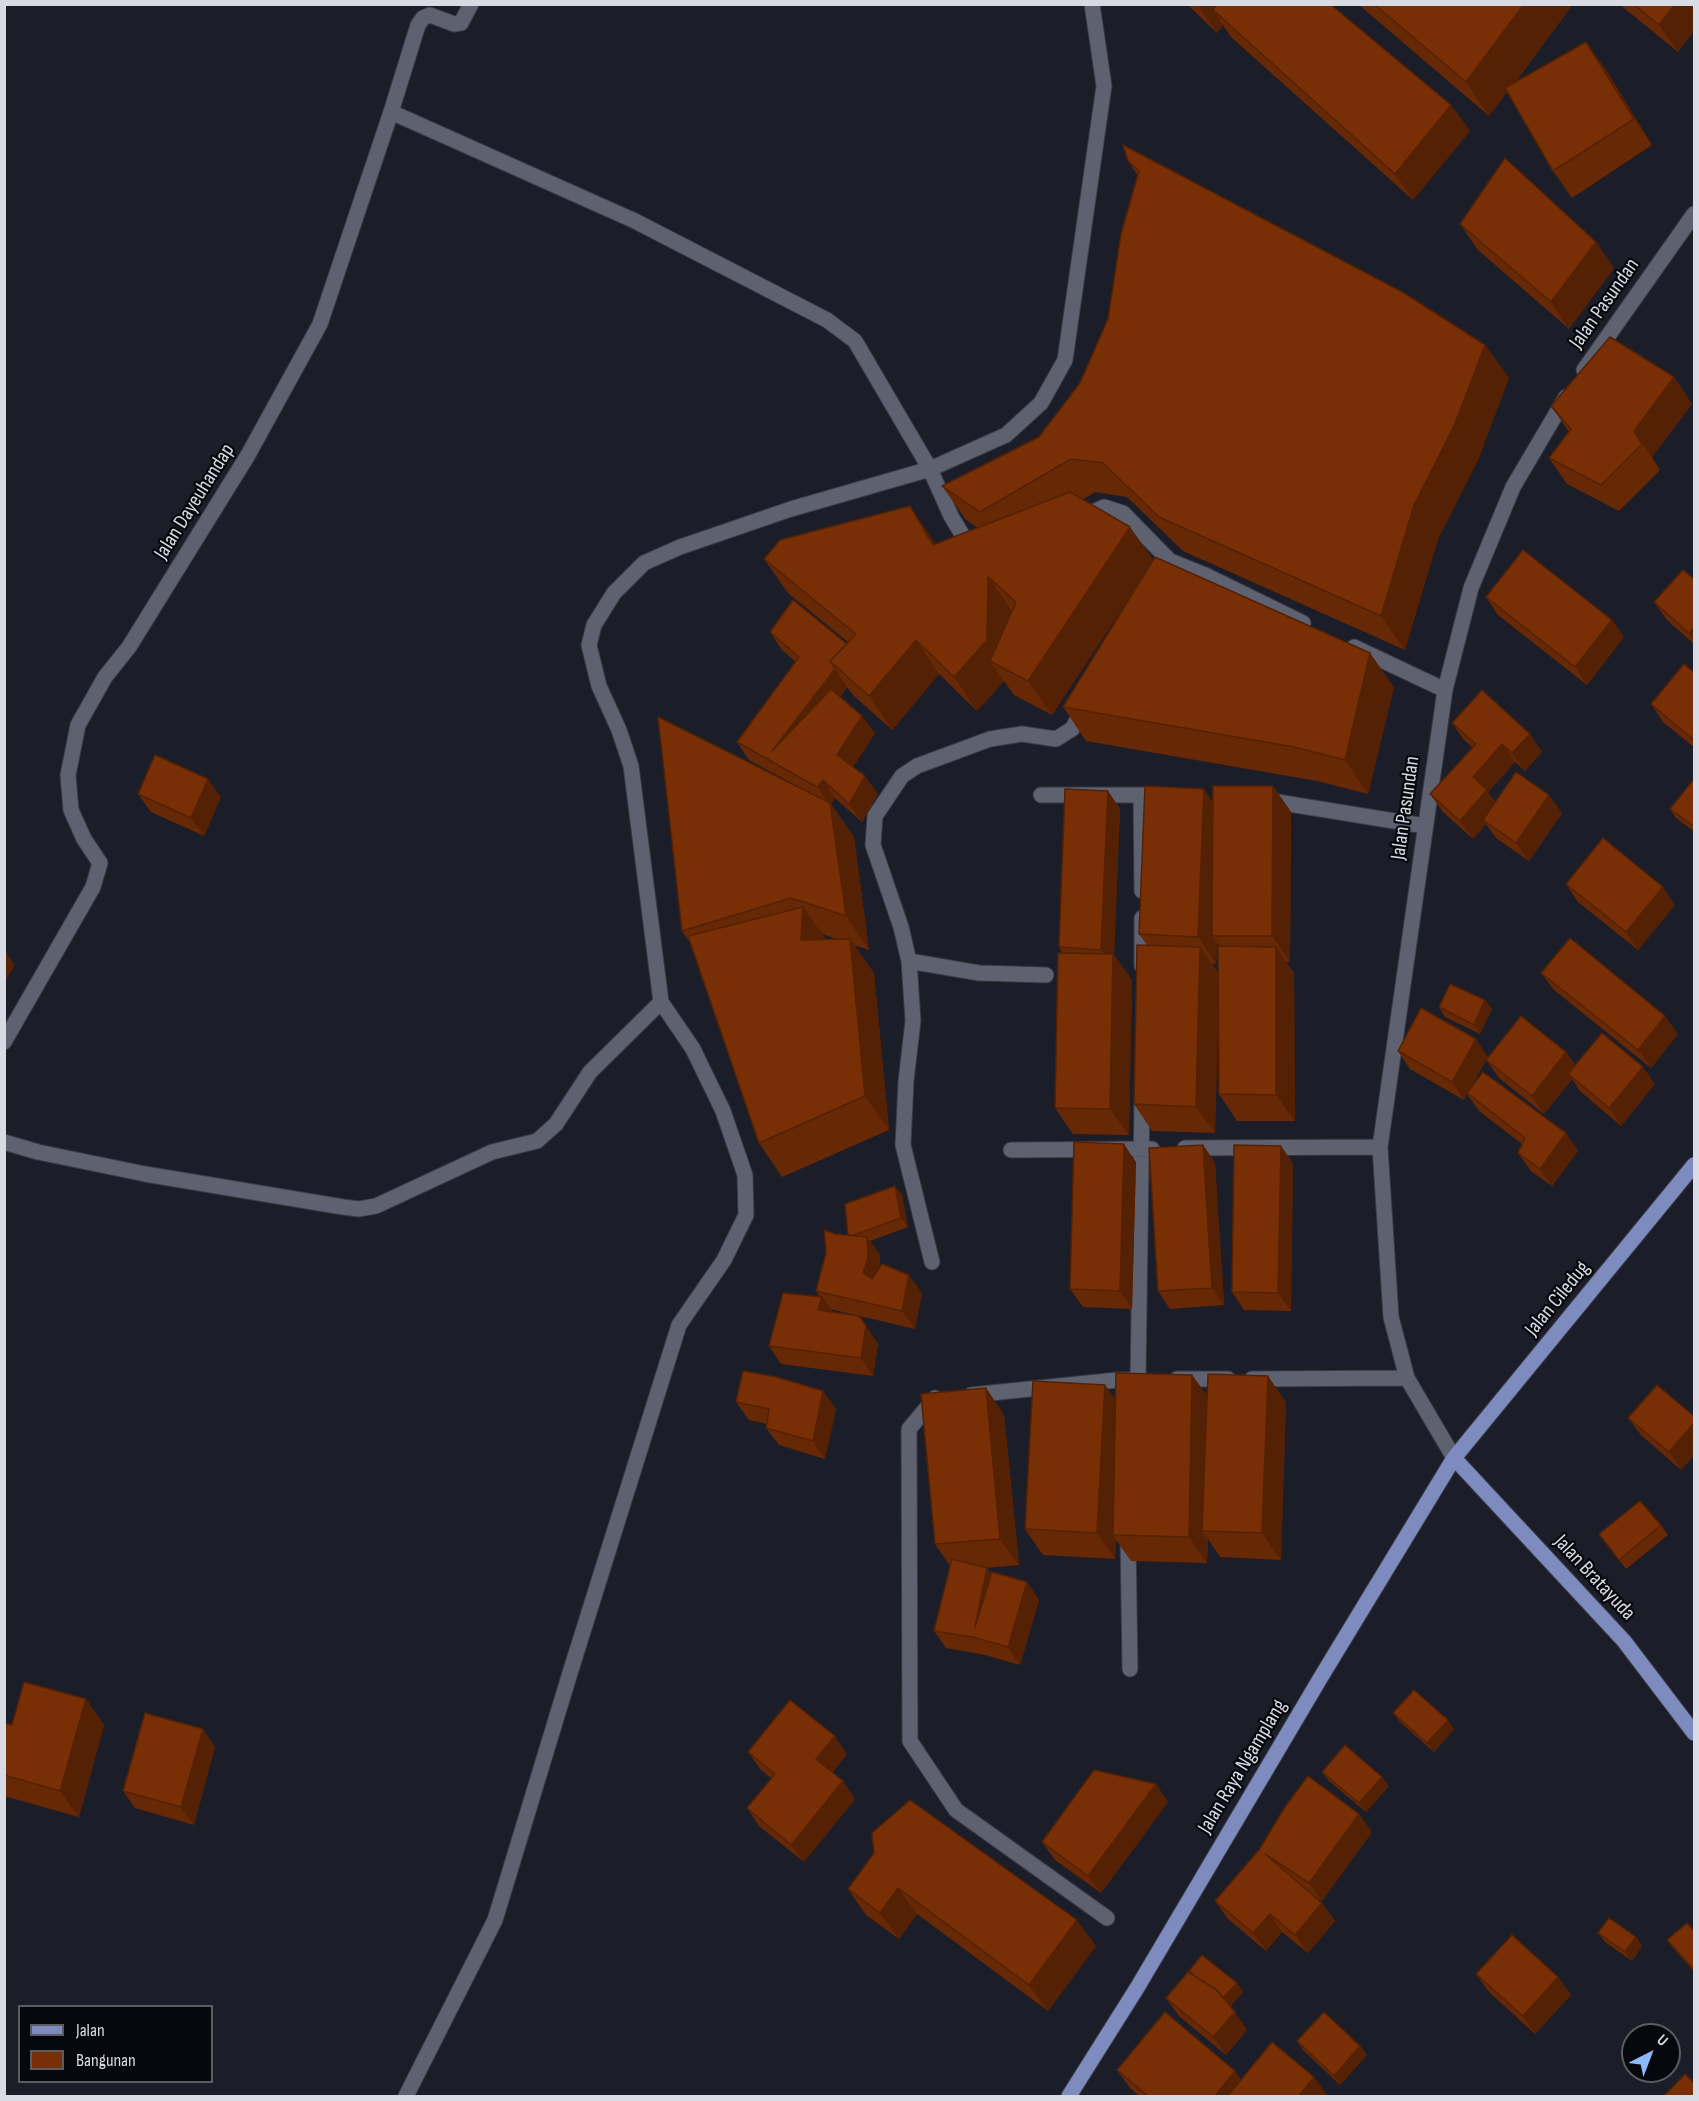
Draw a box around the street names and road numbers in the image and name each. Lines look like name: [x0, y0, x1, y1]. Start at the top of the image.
street label: Jalan Pasundan: [1565, 254, 1645, 354]
street label: Jalan Dayeuhandap: [149, 440, 241, 564]
street label: Jalan Pasundan: [1386, 754, 1426, 862]
street label: Jalan Ciledug: [1520, 1256, 1596, 1342]
street label: Jalan Bratayuda: [1548, 1530, 1640, 1626]
street label: Jalan Raya Ngamplang: [1193, 1695, 1293, 1839]

